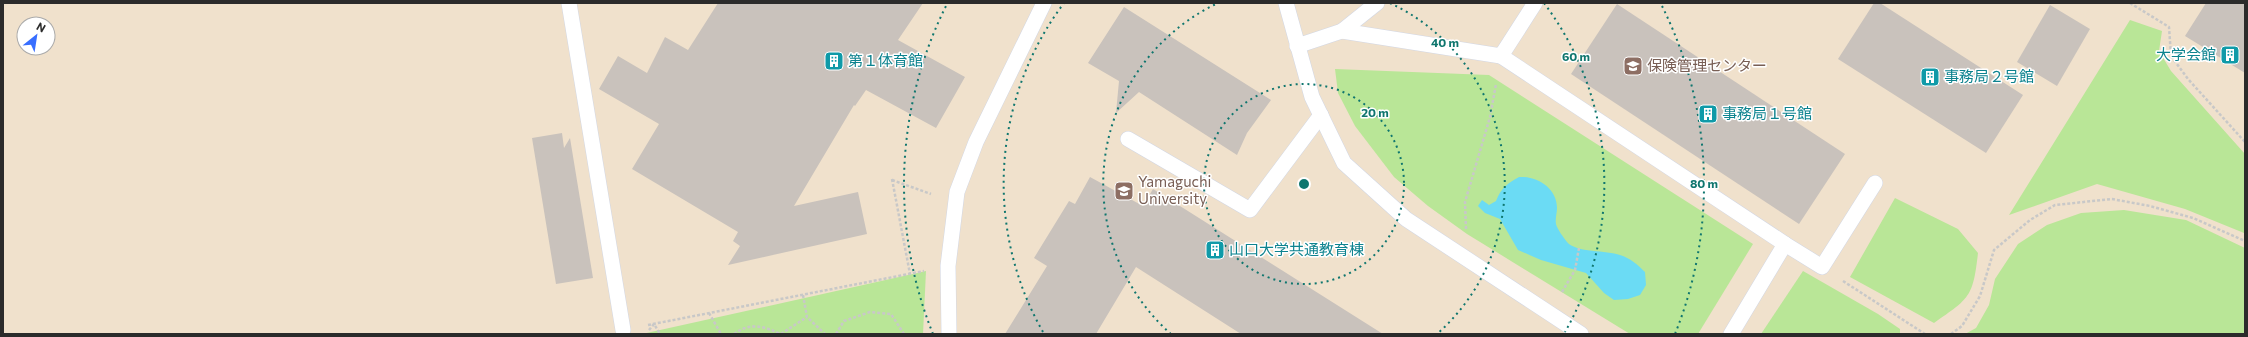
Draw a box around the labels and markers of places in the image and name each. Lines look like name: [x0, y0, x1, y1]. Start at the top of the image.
building icon: 大学会館: [2219, 44, 2241, 66]
place label: 大学会館: [2156, 45, 2216, 63]
building icon: 第１体育館: [823, 50, 845, 72]
place label: 第１体育館: [848, 51, 923, 69]
school or university icon: 保険管理センター: [1622, 55, 1644, 77]
place label: 保険管理センター: [1647, 56, 1767, 74]
building icon: 事務局２号館: [1919, 66, 1941, 88]
place label: 事務局２号館: [1944, 67, 2034, 85]
building icon: 事務局１号館: [1697, 103, 1719, 125]
place label: 事務局１号館: [1722, 104, 1812, 122]
place label: Yamaguchi University: [1138, 172, 1211, 207]
centre of rings: [1297, 177, 1311, 191]
school or university icon: Yamaguchi University: [1113, 180, 1135, 202]
building icon: 山口大学共通教育棟: [1204, 239, 1226, 261]
place label: 山口大学共通教育棟: [1229, 240, 1364, 258]

